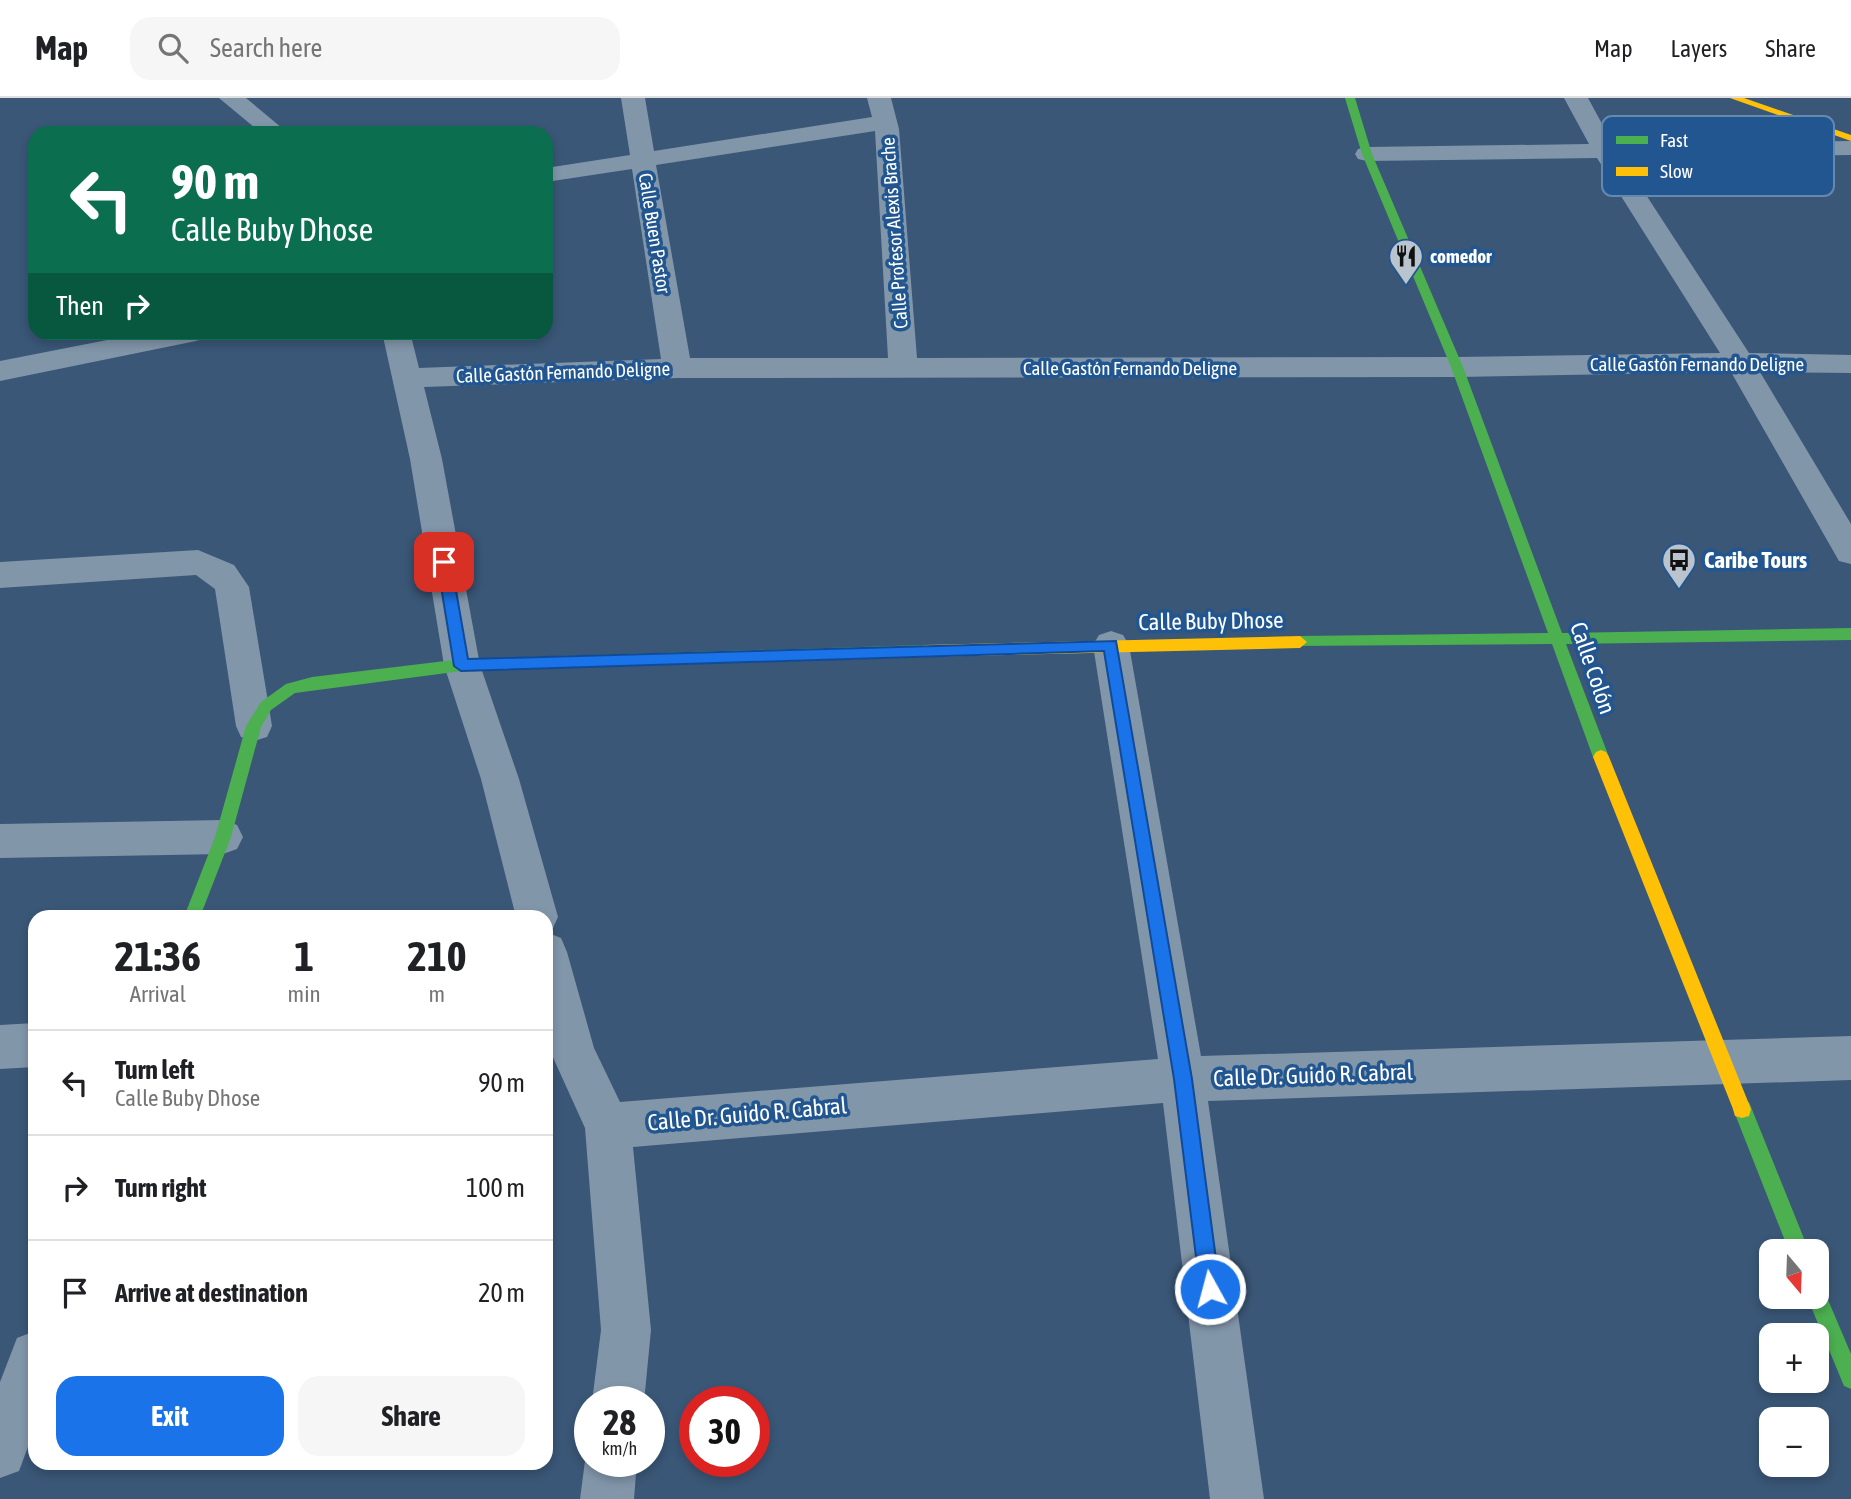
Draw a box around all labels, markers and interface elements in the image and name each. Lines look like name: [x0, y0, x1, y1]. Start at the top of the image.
search box: [130, 17, 620, 80]
text: Map: [35, 29, 88, 67]
icon: search: [154, 29, 192, 67]
text: Search here: [210, 33, 322, 63]
text: Map: [1594, 35, 1633, 62]
text: Layers: [1671, 35, 1727, 62]
text: Share: [1765, 35, 1816, 62]
legend: [1602, 116, 1834, 196]
text: Fast: [1660, 129, 1688, 151]
street label: Calle Profesor Alexis Brache: [876, 136, 912, 330]
text: 90 m: [171, 153, 259, 209]
icon: left: [56, 154, 147, 245]
text: Slow: [1660, 160, 1694, 182]
street label: Calle Buen Pastor: [635, 171, 675, 295]
text: Calle Buby Dhose: [171, 211, 373, 248]
restaurant icon: comedor: [1387, 237, 1425, 286]
place label: comedor: [1430, 245, 1492, 267]
icon: right: [118, 287, 156, 325]
text: Then: [56, 291, 104, 321]
street label: Calle Gastón Fernando Deligne: [1590, 353, 1804, 375]
street label: Calle Gastón Fernando Deligne: [456, 357, 670, 387]
street label: Calle Gastón Fernando Deligne: [1023, 357, 1237, 379]
pin: [414, 532, 474, 592]
bus stop icon: Caribe Tours: [1660, 541, 1698, 590]
icon: arrive: [425, 543, 463, 581]
place label: Caribe Tours: [1704, 547, 1807, 573]
street label: Calle Buby Dhose: [1138, 607, 1284, 635]
street label: Calle Colón: [1565, 619, 1621, 717]
text: 21:36: [115, 932, 201, 980]
text: 1: [294, 932, 314, 980]
text: 210: [407, 932, 466, 980]
text: Arrival: [130, 981, 186, 1007]
text: min: [288, 981, 321, 1007]
text: m: [429, 981, 445, 1007]
text: Turn left: [115, 1055, 195, 1085]
street label: Calle Dr. Guido R. Cabral: [1213, 1059, 1413, 1091]
icon: left: [56, 1064, 94, 1102]
text: 90 m: [478, 1068, 525, 1098]
text: Calle Buby Dhose: [115, 1085, 260, 1111]
street label: Calle Dr. Guido R. Cabral: [646, 1092, 848, 1136]
icon: right: [56, 1169, 94, 1207]
text: Turn right: [115, 1173, 206, 1203]
text: 100 m: [466, 1173, 525, 1203]
north arrow: [1759, 1239, 1829, 1309]
map controls: [1759, 1239, 1829, 1477]
position arrow: [1173, 1252, 1247, 1326]
icon: arrive: [56, 1274, 94, 1312]
text: Arrive at destination: [115, 1278, 308, 1308]
text: 20 m: [478, 1278, 525, 1308]
button: +: [1759, 1323, 1829, 1393]
button: Exit: [56, 1376, 284, 1456]
button: Share: [298, 1376, 525, 1456]
speed limit sign: 30: [679, 1386, 770, 1477]
text: 28: [603, 1402, 636, 1442]
button: −: [1759, 1407, 1829, 1477]
text: km/h: [602, 1438, 637, 1459]

